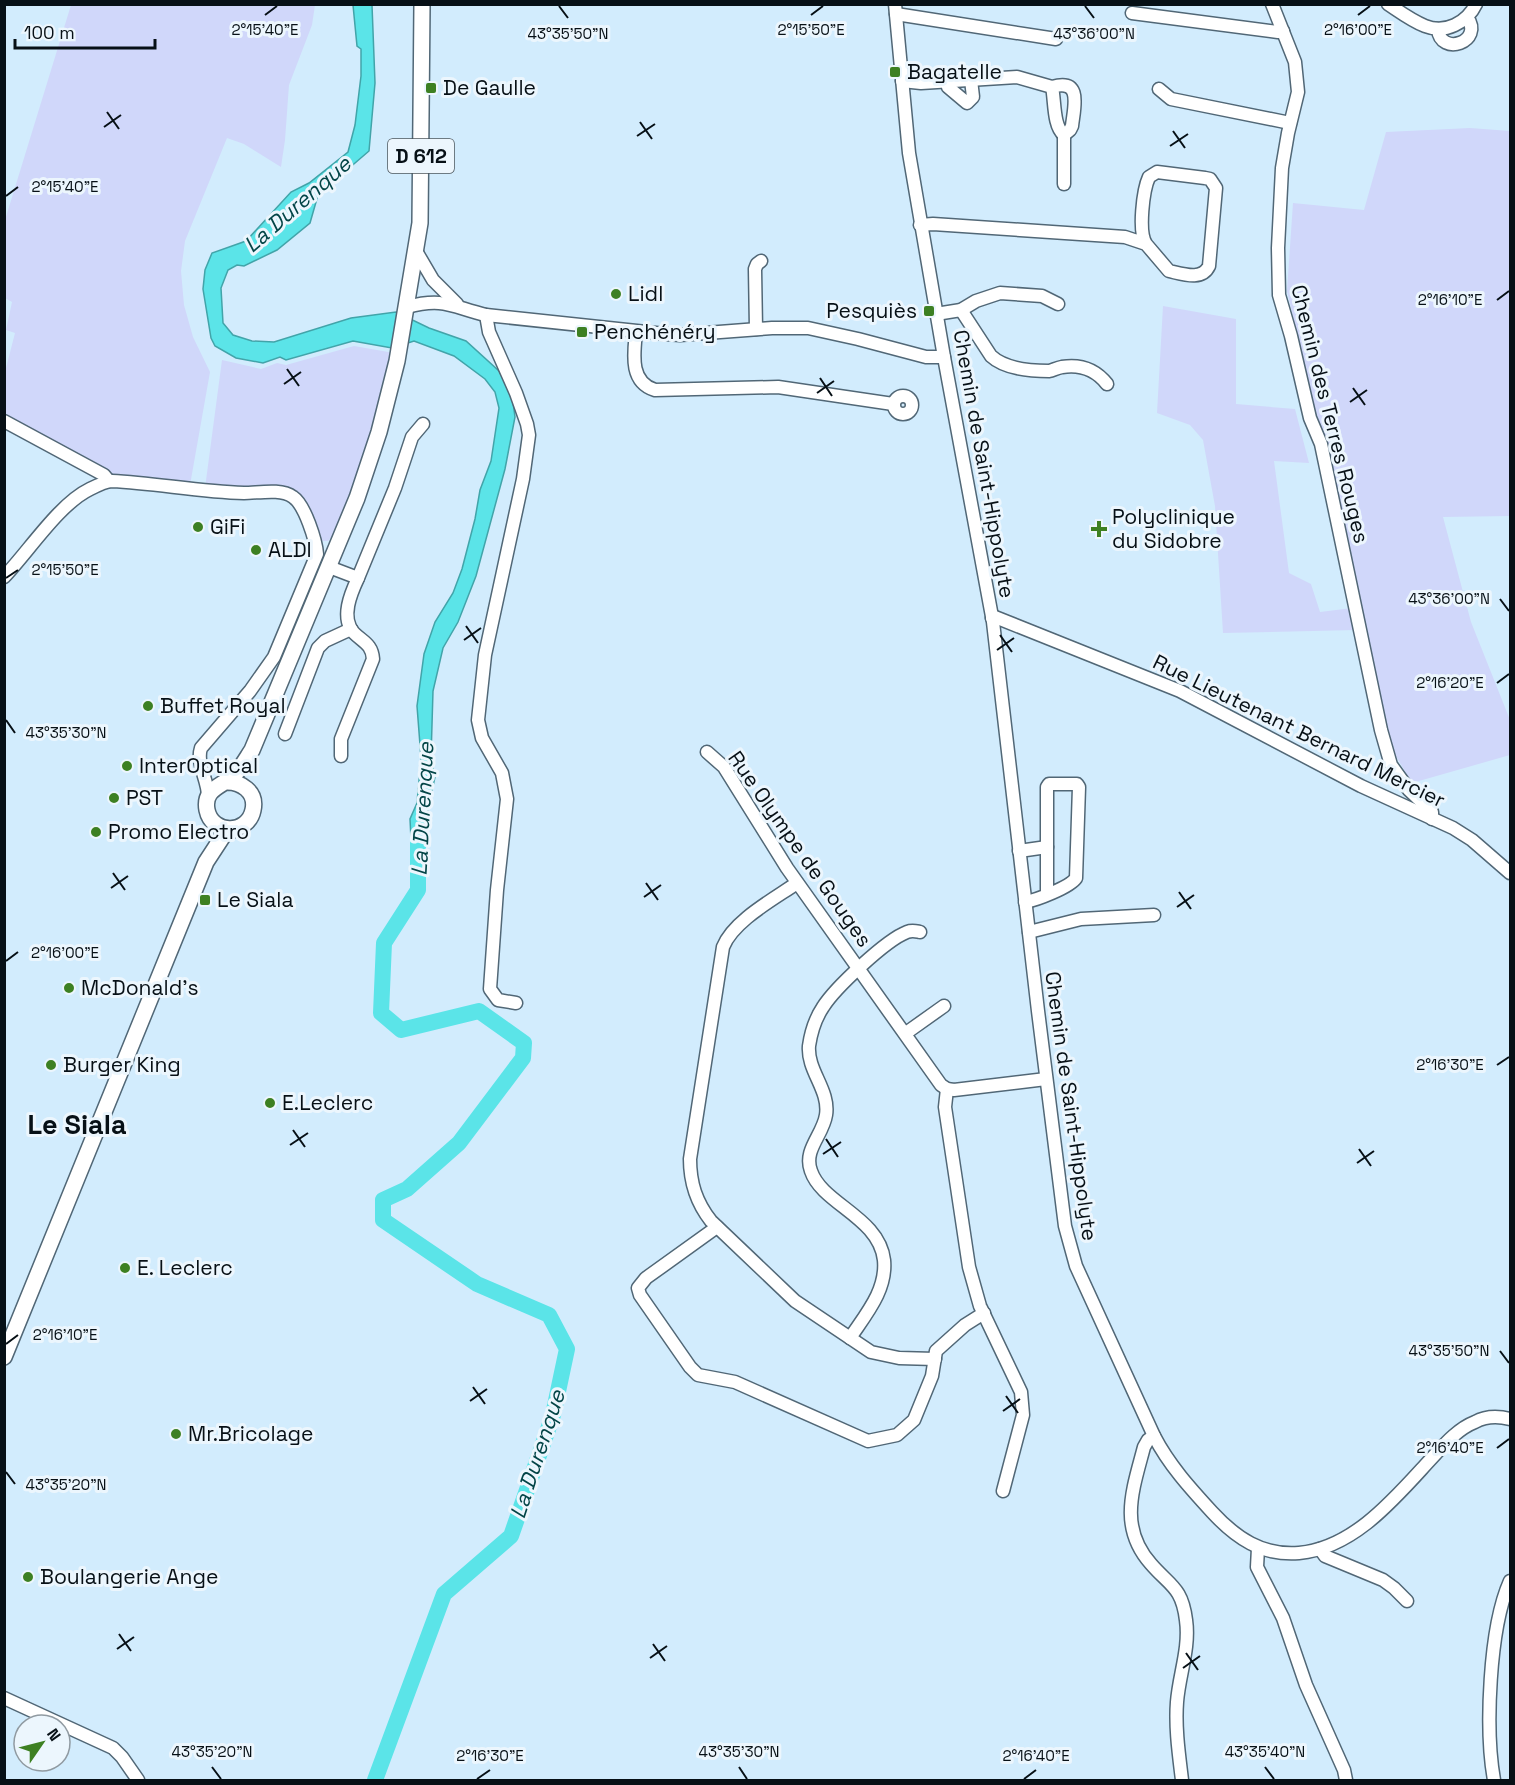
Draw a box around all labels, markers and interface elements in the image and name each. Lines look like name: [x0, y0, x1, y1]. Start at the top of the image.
scale bar: [15, 12, 154, 50]
text: 2°15'40"E: [232, 20, 298, 39]
text: 2°15'50"E: [777, 20, 845, 39]
text: 2°16'00"E: [1324, 20, 1392, 39]
text: 100 m: [24, 21, 75, 44]
text: 43°35'50"N: [528, 24, 608, 43]
text: 43°36'00"N: [1053, 24, 1135, 43]
place label: Bagatelle: [907, 58, 1002, 85]
marker: Bagatelle: [888, 65, 902, 79]
place label: De Gaulle: [443, 74, 536, 101]
marker: De Gaulle: [424, 81, 438, 95]
road number: D 612: [388, 139, 454, 173]
water label: La Durenque: [237, 149, 357, 258]
text: 2°15'40"E: [32, 177, 98, 196]
place label: Lidl: [628, 280, 663, 307]
street label: Chemin des Terres Rouges: [1285, 282, 1376, 546]
marker: Lidl: [609, 287, 623, 301]
text: 2°16'10"E: [1418, 290, 1482, 309]
place label: Pesquiès: [826, 297, 917, 324]
marker: Pesquiès: [922, 304, 936, 318]
place label: Penchénéry: [594, 318, 716, 345]
marker: Penchénéry: [575, 325, 589, 339]
street label: Chemin de Saint-Hippolyte: [948, 328, 1021, 600]
place label: Polyclinique du Sidobre: [1112, 503, 1235, 554]
place label: GiFi: [210, 513, 246, 540]
marker: GiFi: [191, 520, 205, 534]
marker: Polyclinique du Sidobre: [1090, 520, 1108, 538]
place label: ALDI: [268, 536, 312, 563]
marker: ALDI: [249, 543, 263, 557]
text: 2°15'50"E: [31, 560, 99, 579]
text: 43°36'00"N: [1408, 589, 1490, 608]
street label: Rue Lieutenant Bernard Mercier: [1149, 648, 1450, 813]
text: 2°16'20"E: [1416, 673, 1484, 692]
place label: Buffet Royal: [160, 692, 286, 719]
marker: Buffet Royal: [141, 699, 155, 713]
text: 43°35'30"N: [26, 723, 106, 742]
water label: La Durenque: [405, 741, 440, 876]
street label: Rue Olympe de Gouges: [722, 745, 878, 952]
place label: InterOptical: [139, 752, 258, 779]
marker: InterOptical: [120, 759, 134, 773]
place label: PST: [126, 784, 163, 811]
marker: PST: [107, 791, 121, 805]
place label: Promo Electro: [108, 818, 249, 845]
marker: Promo Electro: [89, 825, 103, 839]
place label: Le Siala: [217, 886, 294, 913]
marker: Le Siala: [198, 893, 212, 907]
text: 2°16'00"E: [31, 943, 99, 962]
street label: Chemin de Saint-Hippolyte: [1039, 969, 1104, 1242]
place label: McDonald's: [81, 974, 199, 1001]
marker: McDonald's: [62, 981, 76, 995]
place label: Burger King: [63, 1051, 181, 1078]
text: 2°16'30"E: [1416, 1055, 1484, 1074]
marker: Burger King: [44, 1058, 58, 1072]
place label: E.Leclerc: [282, 1089, 373, 1116]
marker: E.Leclerc: [263, 1096, 277, 1110]
district label: Le Siala: [27, 1107, 127, 1142]
place label: E. Leclerc: [137, 1254, 233, 1281]
marker: E. Leclerc: [118, 1261, 132, 1275]
text: 2°16'10"E: [33, 1325, 97, 1344]
text: 43°35'50"N: [1409, 1341, 1489, 1360]
water label: La Durenque: [503, 1385, 571, 1522]
place label: Mr.Bricolage: [188, 1420, 313, 1447]
marker: Mr.Bricolage: [169, 1427, 183, 1441]
text: 2°16'40"E: [1416, 1438, 1484, 1457]
text: 43°35'20"N: [26, 1475, 106, 1494]
place label: Boulangerie Ange: [40, 1563, 218, 1590]
marker: Boulangerie Ange: [21, 1570, 35, 1584]
north arrow: [12, 1713, 72, 1773]
text: N: [42, 1724, 66, 1745]
text: 43°35'20"N: [172, 1742, 252, 1761]
text: 43°35'30"N: [699, 1742, 779, 1761]
text: 43°35'40"N: [1225, 1742, 1305, 1761]
text: 2°16'30"E: [456, 1746, 524, 1765]
text: 2°16'40"E: [1002, 1746, 1070, 1765]

